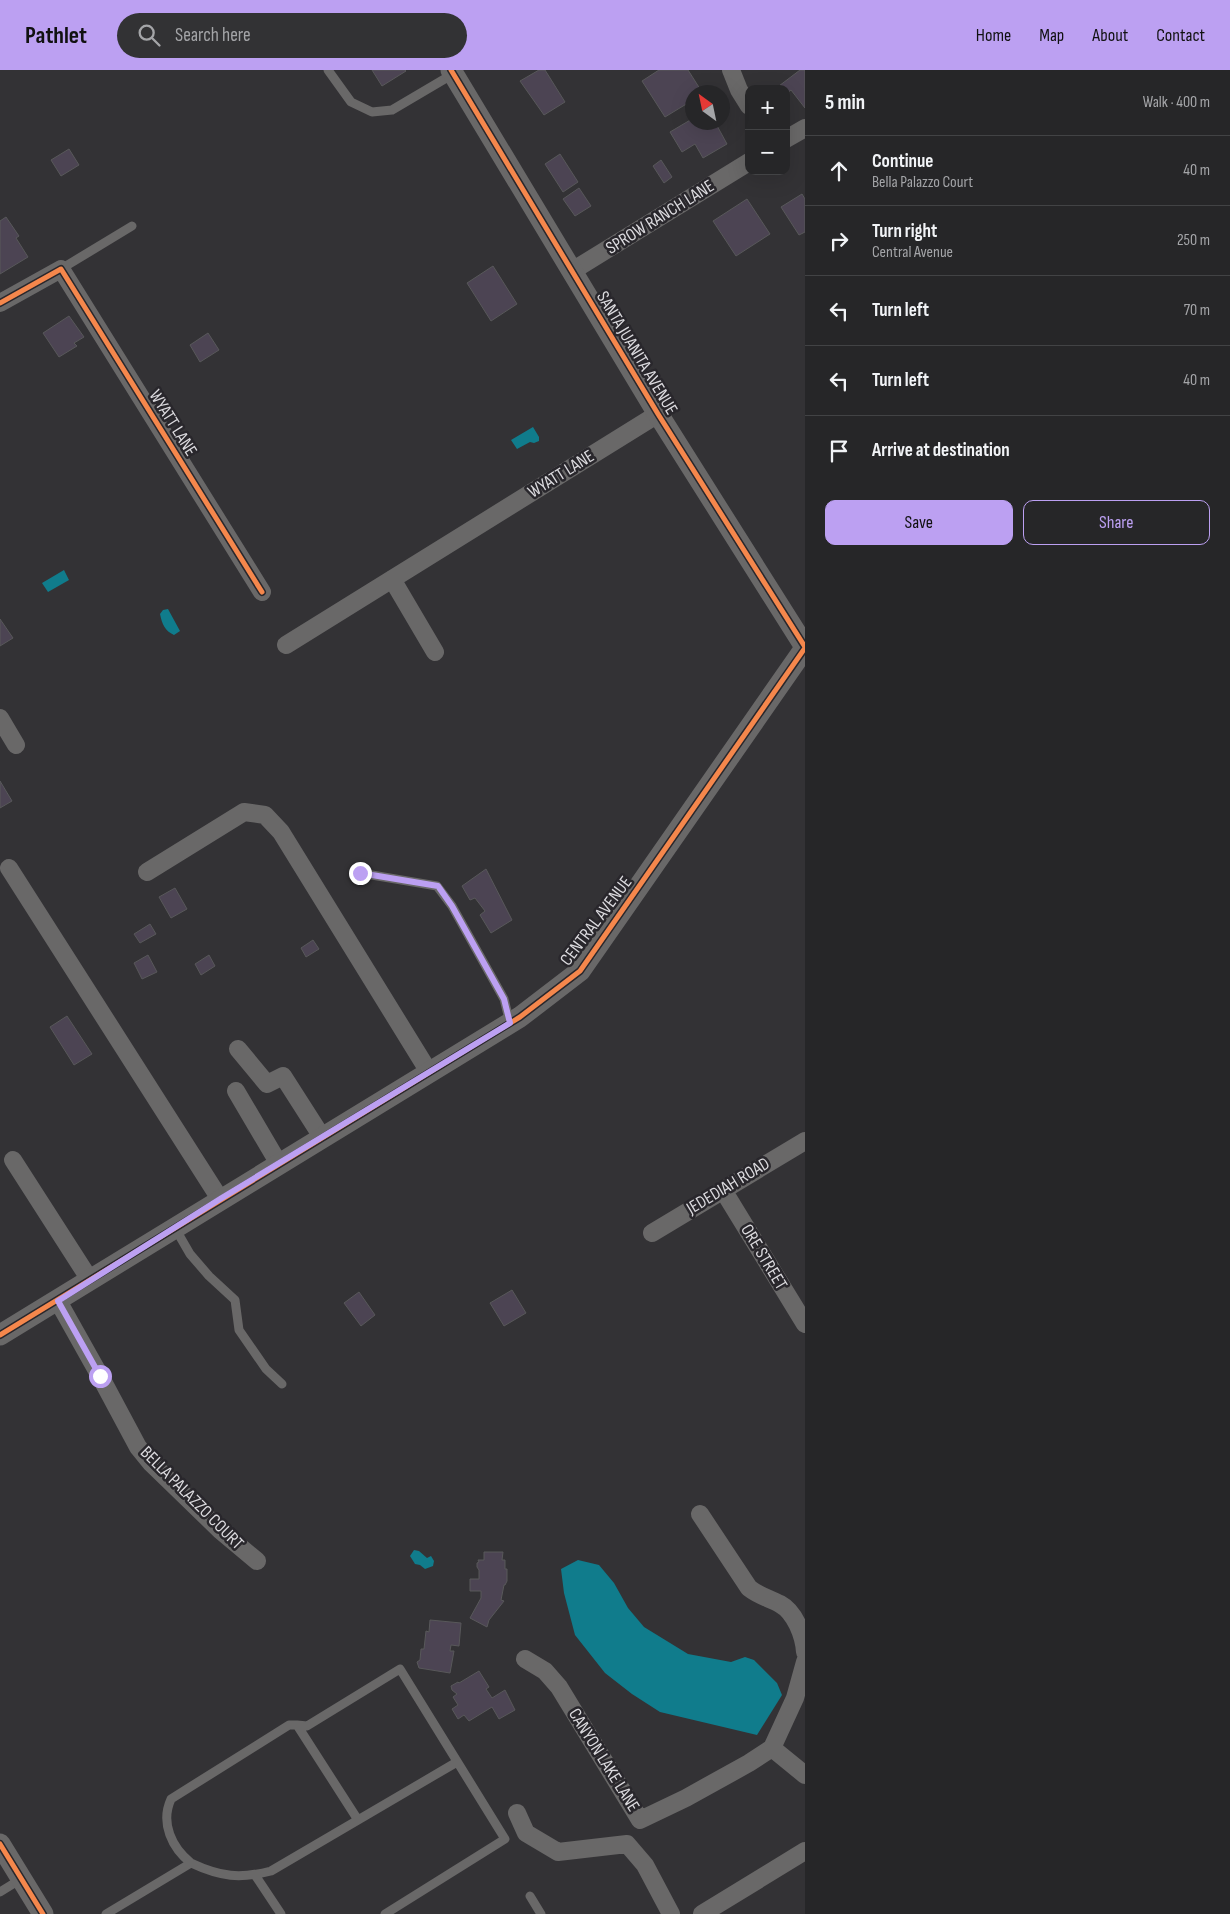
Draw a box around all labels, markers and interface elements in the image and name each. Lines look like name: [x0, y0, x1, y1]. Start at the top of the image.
search box: [117, 13, 467, 58]
text: Pathlet: [25, 21, 87, 50]
icon: search: [135, 21, 163, 49]
text: Search here: [175, 24, 251, 47]
text: Home: [976, 25, 1011, 46]
text: Map: [1039, 25, 1064, 46]
text: About: [1092, 25, 1128, 46]
text: Contact: [1156, 25, 1205, 46]
north arrow: [685, 85, 730, 130]
map controls: [745, 85, 790, 175]
button: +: [745, 85, 790, 130]
text: 5 min: [825, 90, 865, 115]
text: Walk · 400 m: [1143, 93, 1210, 112]
button: −: [745, 130, 790, 175]
text: Continue: [872, 150, 933, 173]
icon: ahead: [825, 157, 853, 185]
text: 40 m: [1183, 161, 1210, 180]
text: Bella Palazzo Court: [872, 173, 973, 192]
street label: SPROW RANCH LANE: [602, 175, 718, 259]
text: Turn right: [872, 220, 937, 243]
icon: right: [825, 227, 853, 255]
text: 250 m: [1177, 231, 1210, 250]
text: Central Avenue: [872, 243, 953, 262]
street label: SANTA JUANITA AVENUE: [592, 288, 682, 418]
icon: left: [825, 297, 853, 325]
text: Turn left: [872, 299, 929, 322]
text: 70 m: [1184, 301, 1210, 320]
icon: left: [825, 367, 853, 395]
text: Turn left: [872, 369, 929, 392]
text: 40 m: [1183, 371, 1210, 390]
street label: WYATT LANE: [144, 386, 202, 460]
icon: arrive: [825, 437, 853, 465]
text: Arrive at destination: [872, 439, 1010, 462]
street label: WYATT LANE: [524, 445, 598, 503]
button: Save: [825, 500, 1013, 545]
button: Share: [1023, 500, 1210, 545]
route end: [349, 862, 372, 885]
street label: CENTRAL AVENUE: [556, 872, 636, 970]
street label: JEDEDIAH ROAD: [682, 1153, 773, 1219]
street label: ORE STREET: [736, 1220, 792, 1294]
route start: [89, 1365, 112, 1388]
street label: BELLA PALAZZO COURT: [136, 1442, 248, 1554]
street label: CANYON LAKE LANE: [564, 1705, 644, 1815]

